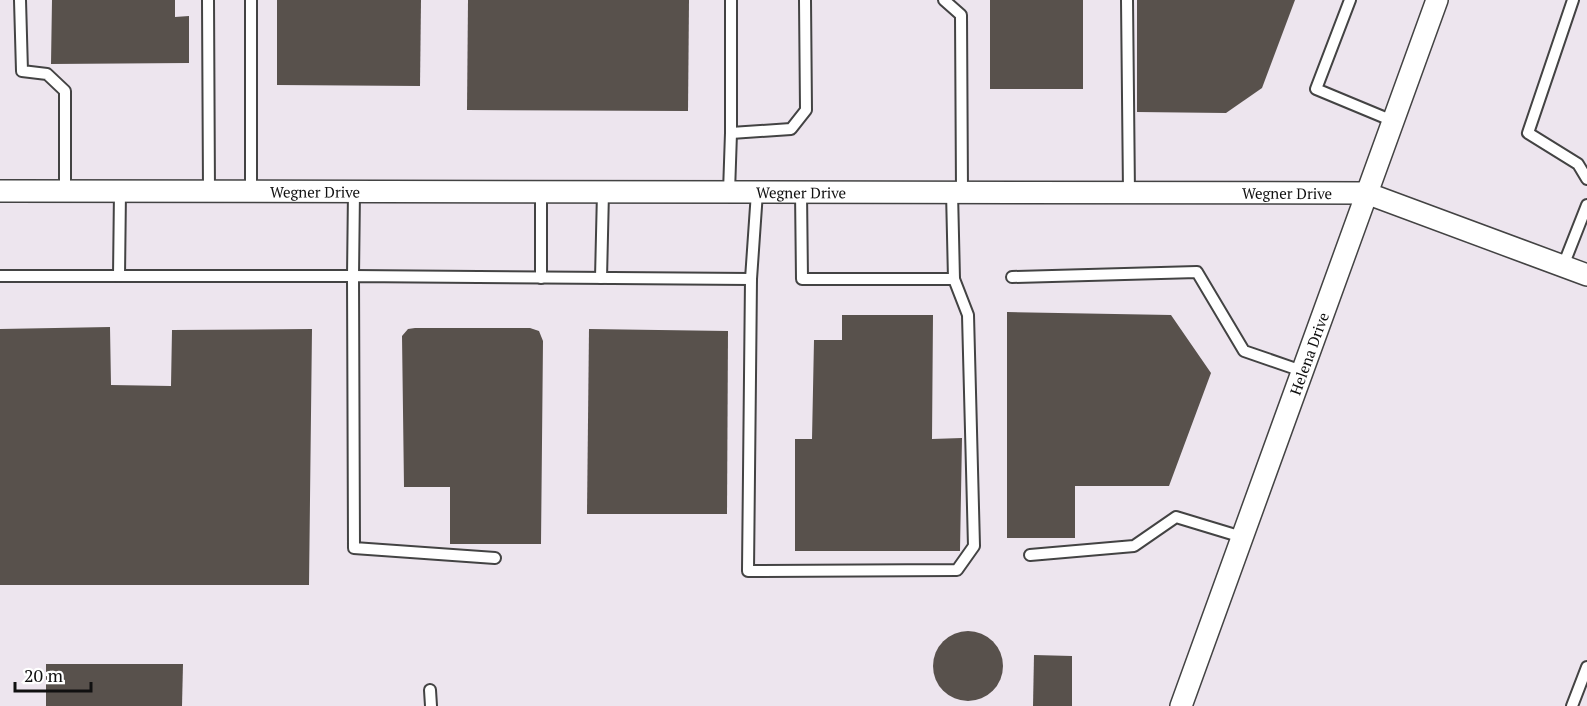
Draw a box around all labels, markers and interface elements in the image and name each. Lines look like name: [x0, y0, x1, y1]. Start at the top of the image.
street label: Wegner Drive: [270, 181, 360, 202]
street label: Wegner Drive: [756, 182, 846, 202]
street label: Wegner Drive: [1242, 183, 1332, 203]
street label: Helena Drive: [1285, 309, 1333, 398]
scale bar: [15, 655, 92, 693]
text: 20 m: [24, 663, 64, 687]

